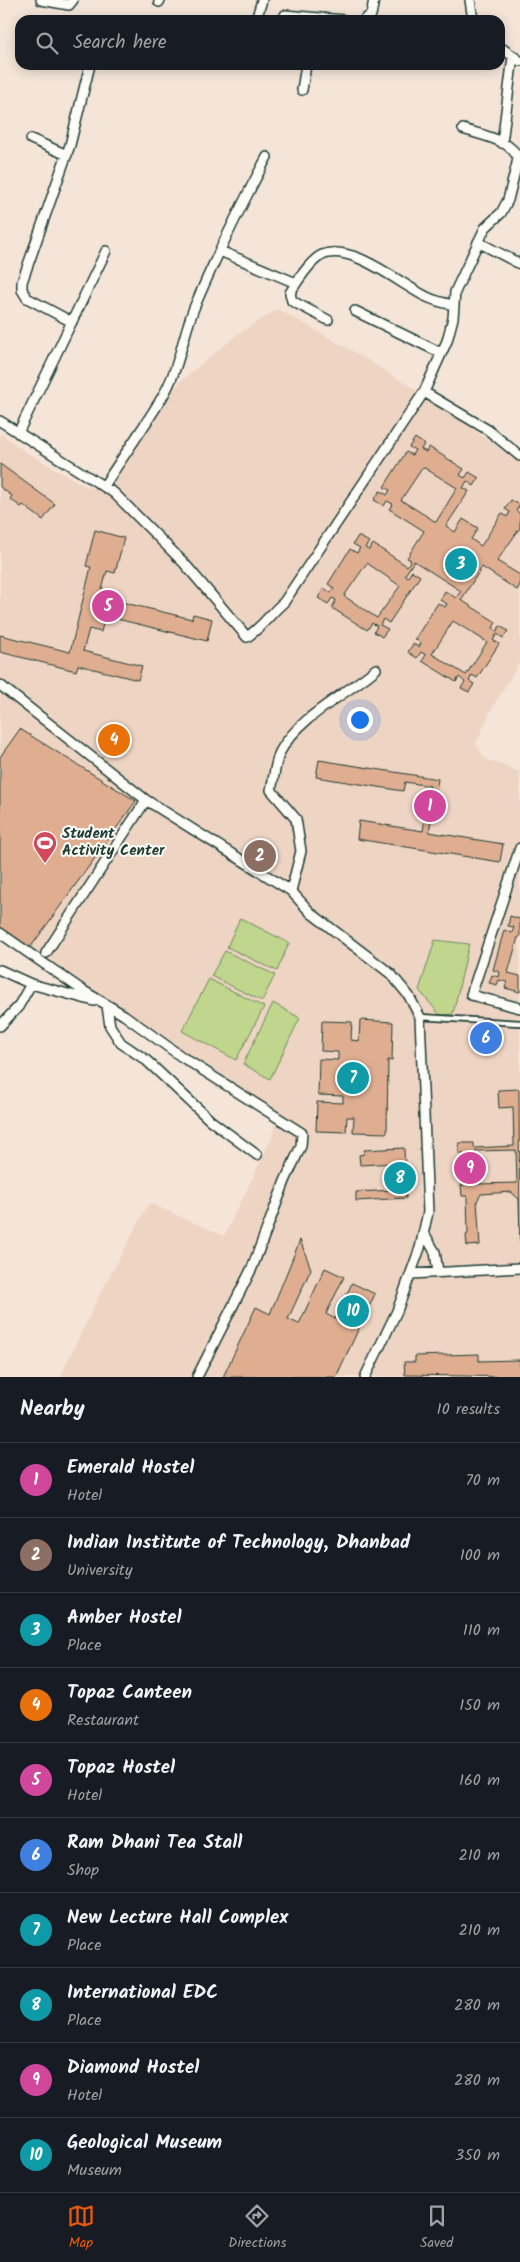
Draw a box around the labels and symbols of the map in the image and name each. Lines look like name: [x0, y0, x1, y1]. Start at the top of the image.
pin: 3: [445, 545, 477, 583]
pin: 5: [92, 587, 124, 625]
your location: [347, 707, 373, 733]
pin: 4: [98, 721, 130, 759]
pin: 1: [414, 787, 446, 825]
place label: Student Activity Center: [62, 822, 165, 863]
sports icon: Student Activity Center: [32, 830, 58, 864]
pin: 2: [244, 837, 276, 875]
pin: 6: [470, 1019, 502, 1057]
pin: 7: [337, 1059, 369, 1097]
pin: 9: [454, 1149, 486, 1187]
pin: 8: [384, 1159, 416, 1197]
pin: 10: [337, 1292, 369, 1330]

